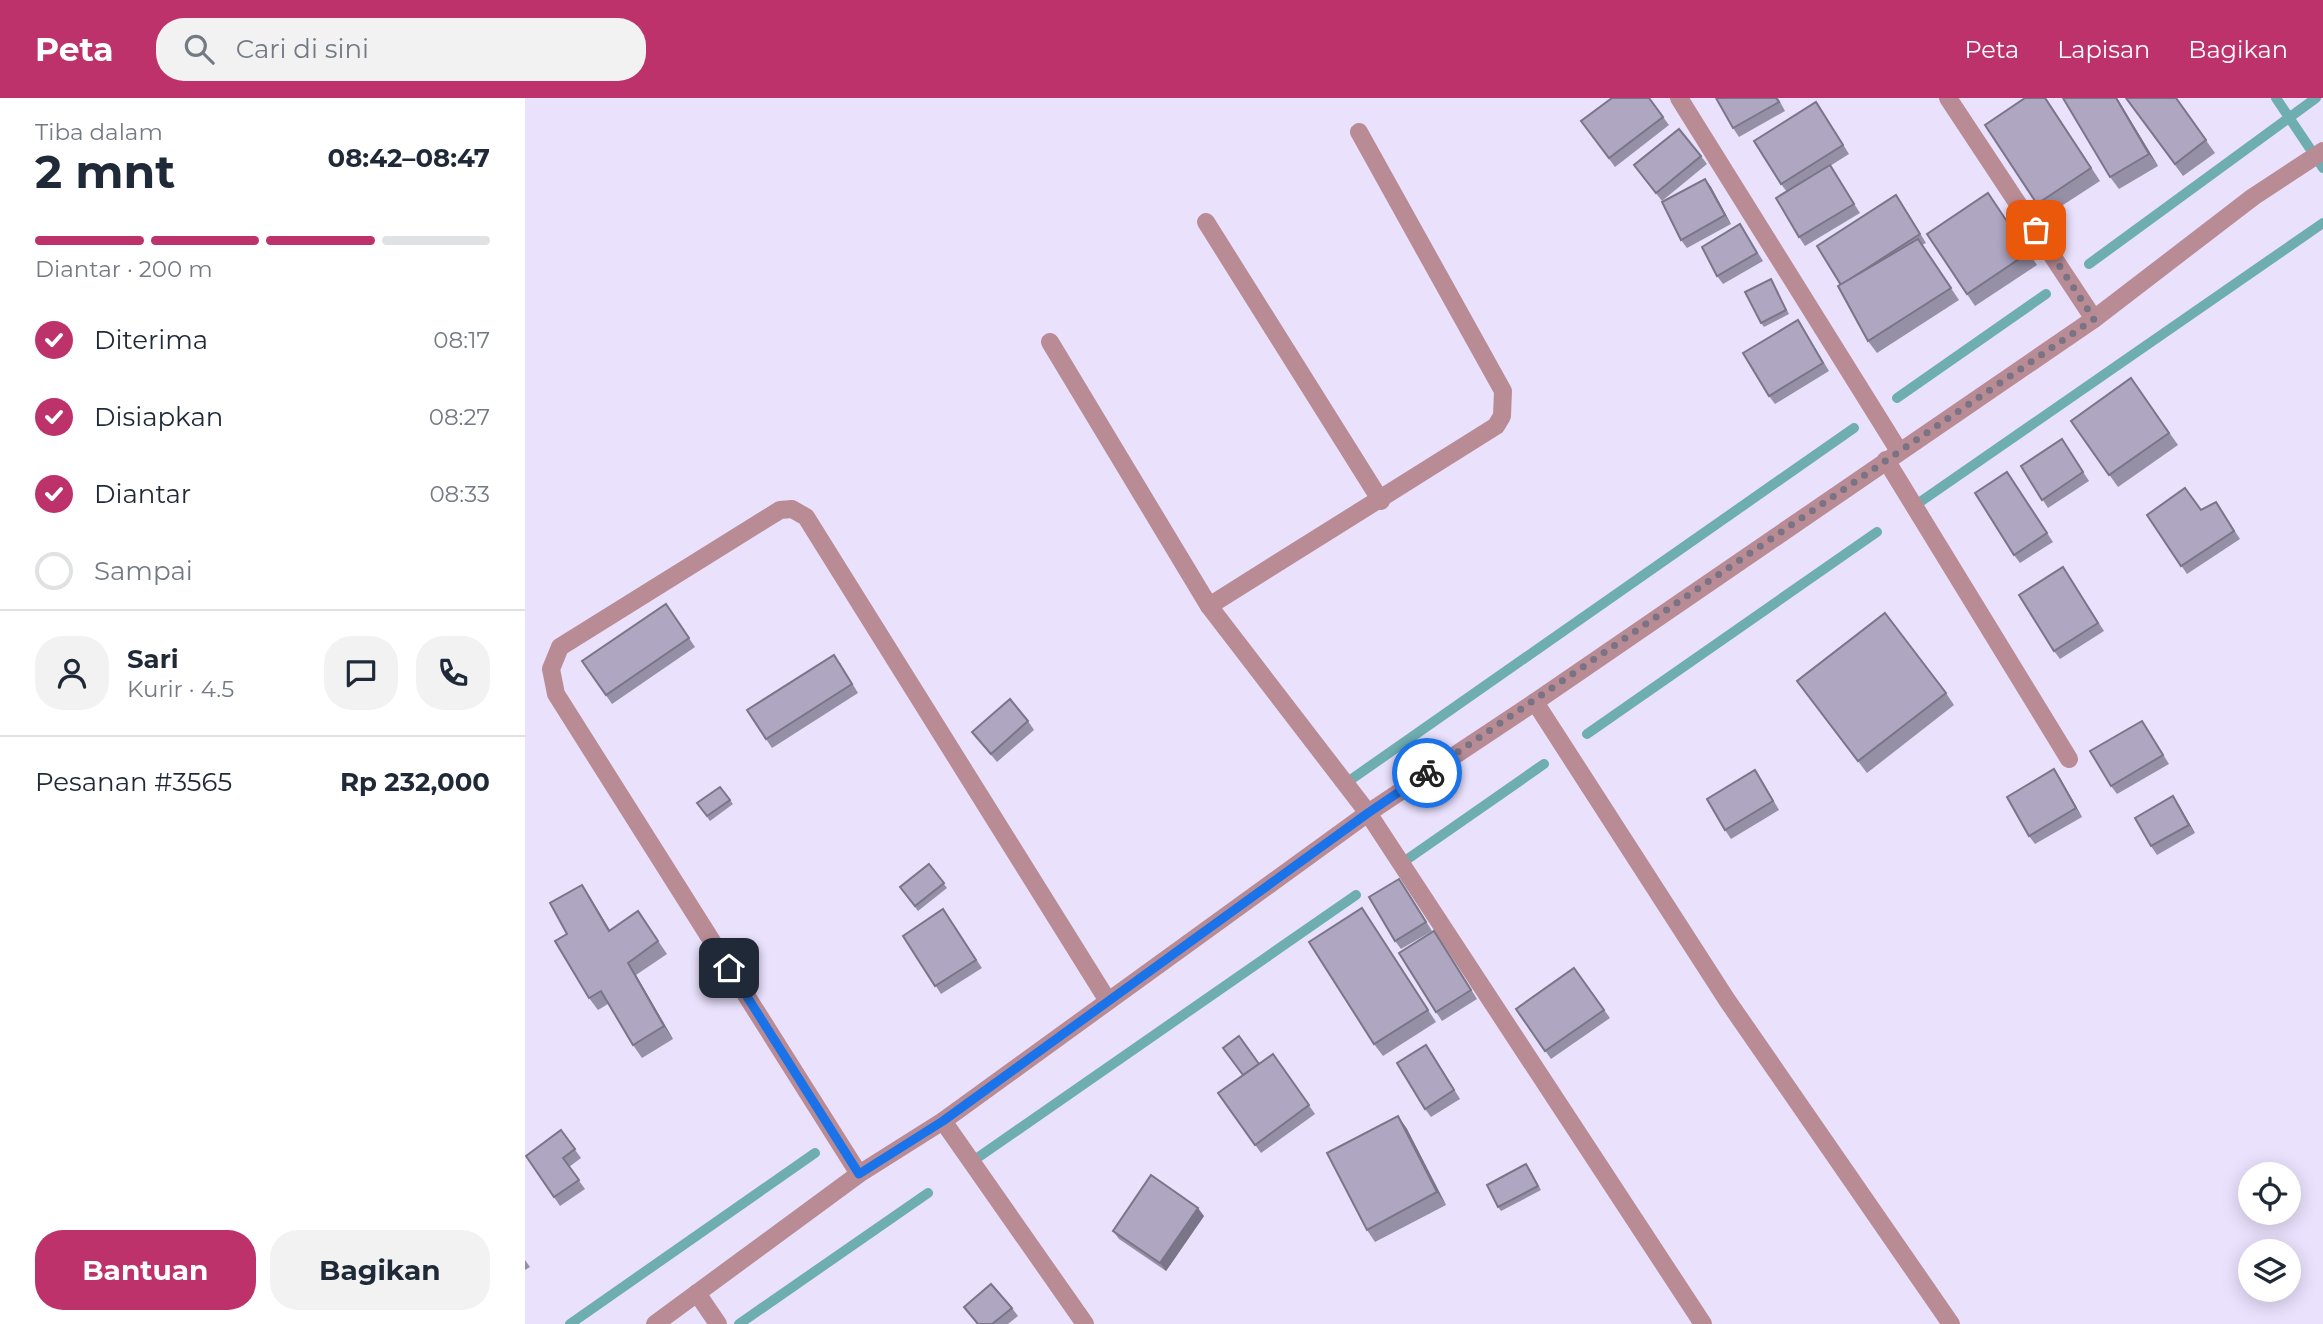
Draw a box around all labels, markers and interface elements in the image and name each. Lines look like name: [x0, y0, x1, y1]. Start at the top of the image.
search box: [156, 18, 646, 81]
text: Peta: [35, 29, 114, 69]
icon: search: [180, 30, 218, 68]
text: Cari di sini: [236, 33, 369, 65]
text: Peta: [1964, 35, 2019, 64]
text: Lapisan: [2057, 35, 2150, 64]
text: Bagikan: [2188, 35, 2288, 64]
text: Tiba dalam: [35, 118, 163, 146]
text: 08:42–08:47: [328, 142, 490, 174]
text: 2 mnt: [35, 143, 175, 200]
pin: [2006, 200, 2066, 260]
icon: bag: [2017, 211, 2055, 249]
text: Diantar · 200 m: [35, 255, 213, 283]
icon: check: [35, 321, 73, 359]
text: Diterima: [94, 324, 208, 356]
text: 08:17: [433, 326, 490, 354]
icon: check: [35, 398, 73, 436]
text: Disiapkan: [94, 401, 223, 433]
text: 08:27: [429, 403, 490, 431]
icon: check: [35, 475, 73, 513]
text: Diantar: [94, 478, 191, 510]
text: 08:33: [429, 480, 490, 508]
text: Sampai: [94, 555, 193, 587]
button: person: [35, 636, 109, 710]
button: chat: [324, 636, 398, 710]
button: phone: [416, 636, 490, 710]
text: Sari: [127, 643, 179, 675]
text: Kurir · 4.5: [127, 675, 234, 703]
courier: [1392, 738, 1462, 808]
icon: bike: [1408, 754, 1446, 792]
text: Pesanan #3565: [35, 766, 232, 798]
text: Rp 232,000: [340, 766, 490, 798]
pin: [699, 938, 759, 998]
icon: home: [710, 949, 748, 987]
map controls: [2238, 1162, 2301, 1302]
button: locate: [2238, 1162, 2301, 1225]
button: Bantuan: [35, 1230, 256, 1310]
button: Bagikan: [270, 1230, 490, 1310]
button: layers: [2238, 1239, 2301, 1302]

